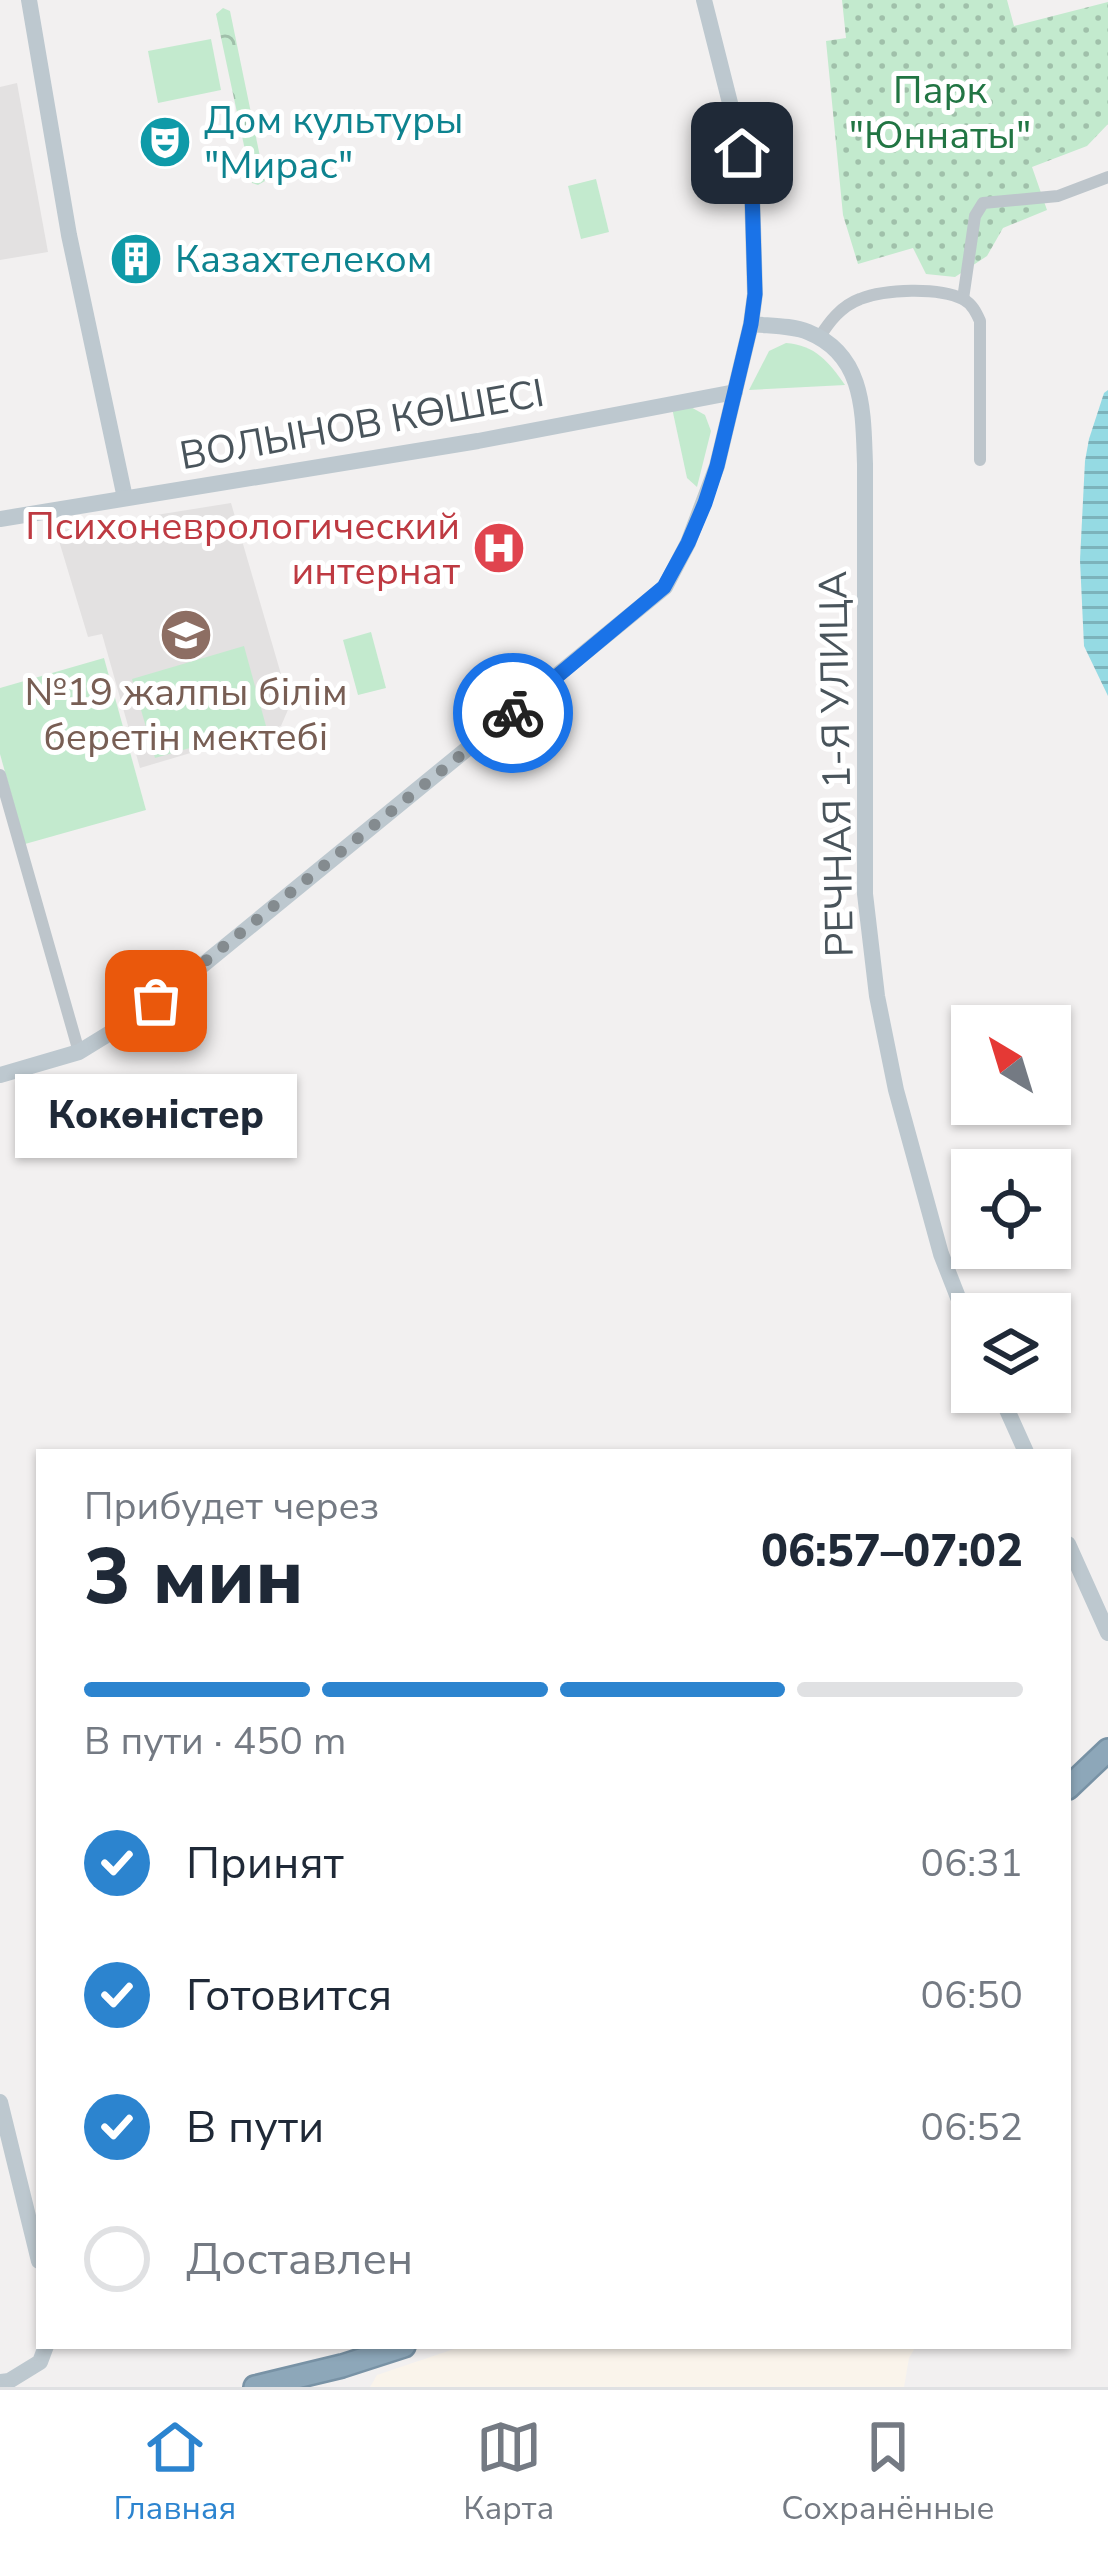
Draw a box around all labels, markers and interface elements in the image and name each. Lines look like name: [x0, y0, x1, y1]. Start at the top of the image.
park label: Парк "Юннаты": [849, 64, 1031, 162]
place label: Дом культуры "Мирас": [204, 94, 464, 192]
pin: [691, 102, 793, 204]
theatre icon: Дом культуры "Мирас": [137, 114, 193, 170]
icon: home: [709, 120, 775, 186]
building icon: Казахтелеком: [108, 231, 164, 287]
place label: Казахтелеком: [175, 233, 433, 286]
street label: ВОЛЫНОВ КӨШЕСІ: [176, 367, 548, 483]
place label: Психоневрологический интернат: [25, 500, 461, 598]
hospital icon: Психоневрологический интернат: [471, 520, 527, 576]
street label: РЕЧНАЯ 1-Я УЛИЦА: [807, 570, 867, 958]
school or university icon: №19 жалпы білім беретін мектебі: [158, 607, 214, 663]
courier: [453, 653, 573, 773]
place label: №19 жалпы білім беретін мектебі: [24, 666, 348, 764]
icon: bike: [480, 680, 546, 746]
pin: [105, 950, 207, 1052]
icon: bag: [123, 968, 189, 1034]
north arrow: [951, 1005, 1071, 1125]
map controls: [951, 1005, 1071, 1413]
callout: Кокөністер: [15, 1073, 297, 1157]
text: Кокөністер: [48, 1089, 264, 1142]
button: locate: [951, 1149, 1071, 1269]
button: layers: [951, 1293, 1071, 1413]
text: Прибудет через: [84, 1480, 379, 1533]
text: 06:57–07:02: [761, 1521, 1023, 1582]
text: 3 мин: [84, 1524, 304, 1631]
text: В пути · 450 m: [84, 1715, 346, 1768]
icon: check: [84, 1830, 150, 1896]
text: Принят: [186, 1833, 344, 1894]
text: 06:31: [921, 1837, 1023, 1890]
icon: check: [84, 1962, 150, 2028]
text: Готовится: [186, 1965, 392, 2026]
text: 06:50: [921, 1969, 1023, 2022]
icon: check: [84, 2094, 150, 2160]
text: В пути: [186, 2097, 324, 2158]
text: 06:52: [921, 2101, 1023, 2154]
text: Доставлен: [186, 2229, 413, 2290]
tab: Главная: [113, 2414, 236, 2531]
tab: Карта: [463, 2414, 554, 2531]
tab: Сохранённые: [781, 2414, 995, 2531]

